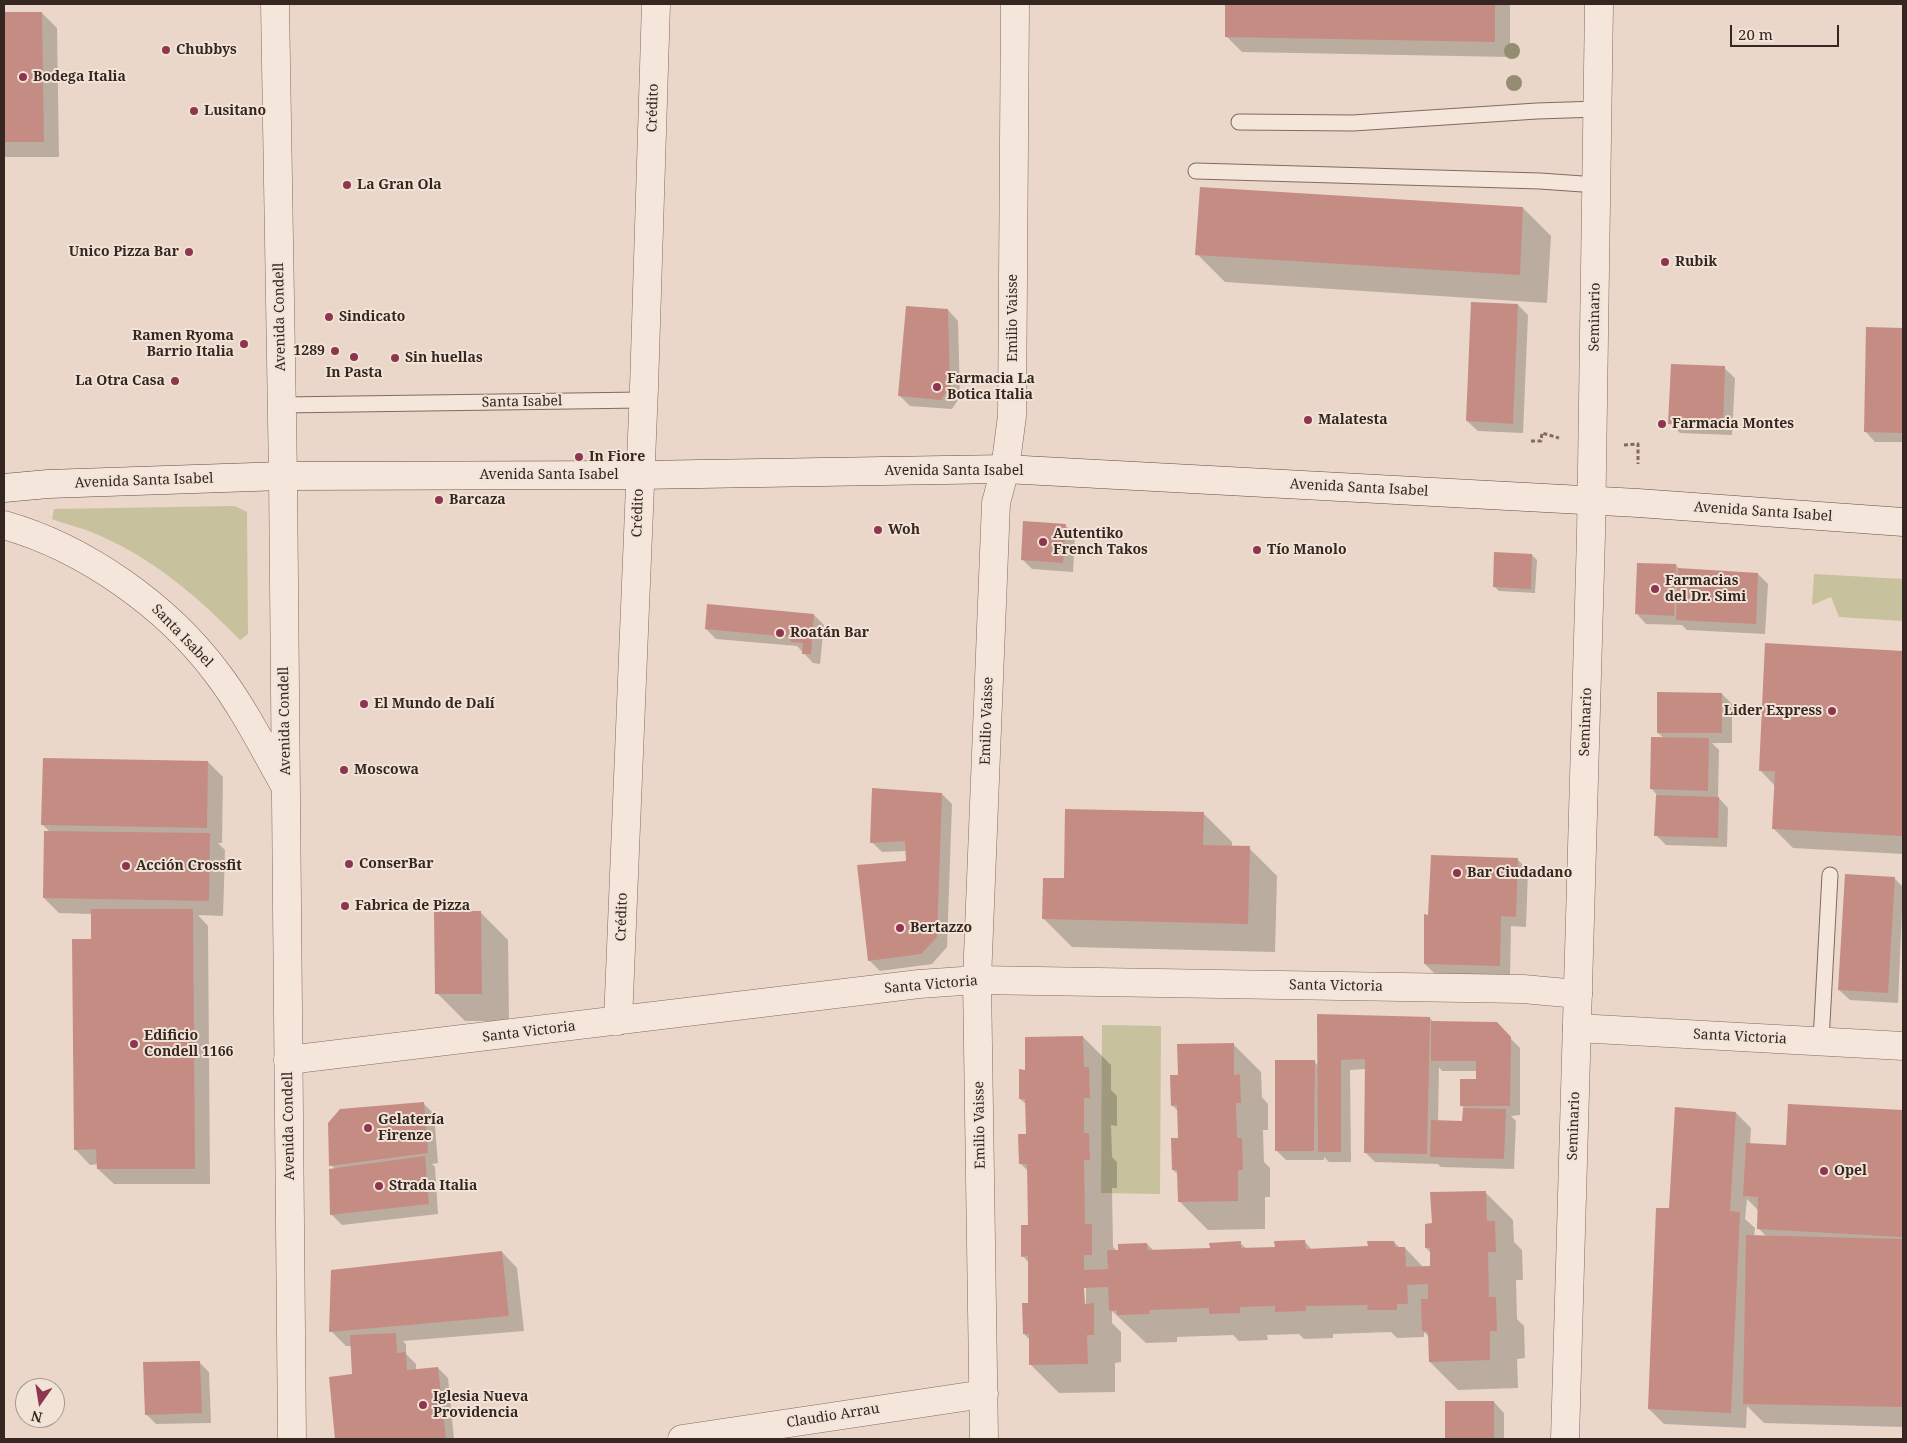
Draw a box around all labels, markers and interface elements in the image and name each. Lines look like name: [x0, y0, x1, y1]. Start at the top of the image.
scale bar: [1732, 15, 1841, 47]
text: 20 m: [1738, 24, 1773, 44]
place label: Chubbys: [176, 42, 237, 58]
marker: Chubbys: [160, 44, 172, 56]
place label: Bodega Italia: [33, 69, 126, 85]
marker: Bodega Italia: [17, 71, 29, 83]
street label: Crédito: [644, 83, 662, 133]
place label: Lusitano: [204, 103, 266, 119]
marker: Lusitano: [188, 105, 200, 117]
place label: La Gran Ola: [357, 177, 442, 193]
marker: La Gran Ola: [341, 179, 353, 191]
place label: Unico Pizza Bar: [69, 244, 179, 260]
marker: Unico Pizza Bar: [183, 246, 195, 258]
place label: Rubik: [1675, 254, 1717, 270]
marker: Rubik: [1659, 256, 1671, 268]
street label: Avenida Condell: [271, 262, 289, 372]
street label: Emilio Vaisse: [1005, 274, 1021, 362]
street label: Seminario: [1586, 282, 1604, 352]
place label: Sindicato: [339, 309, 405, 325]
marker: Sindicato: [323, 311, 335, 323]
place label: Ramen Ryoma Barrio Italia: [132, 328, 234, 361]
marker: Ramen Ryoma Barrio Italia: [238, 338, 250, 350]
place label: 1289: [293, 343, 325, 359]
marker: 1289: [329, 345, 341, 357]
place label: Sin huellas: [405, 350, 483, 366]
marker: In Pasta: [348, 351, 360, 363]
marker: Sin huellas: [389, 352, 401, 364]
place label: In Pasta: [326, 365, 382, 381]
place label: Farmacia La Botica Italia: [947, 371, 1035, 404]
place label: La Otra Casa: [75, 373, 165, 389]
marker: La Otra Casa: [169, 375, 181, 387]
marker: Farmacia La Botica Italia: [931, 381, 943, 393]
street label: Santa Isabel: [481, 393, 563, 411]
place label: Malatesta: [1318, 412, 1388, 428]
marker: Malatesta: [1302, 414, 1314, 426]
place label: Farmacia Montes: [1672, 416, 1794, 432]
marker: Farmacia Montes: [1656, 418, 1668, 430]
place label: In Fiore: [589, 449, 645, 465]
marker: In Fiore: [573, 451, 585, 463]
street label: Avenida Santa Isabel: [885, 463, 1023, 479]
street label: Avenida Santa Isabel: [480, 467, 618, 483]
street label: Avenida Santa Isabel: [74, 470, 214, 492]
street label: Avenida Santa Isabel: [1289, 476, 1429, 500]
street label: Crédito: [629, 488, 647, 538]
place label: Barcaza: [449, 492, 506, 508]
marker: Barcaza: [433, 494, 445, 506]
street label: Avenida Santa Isabel: [1693, 499, 1833, 525]
place label: Woh: [888, 522, 920, 538]
marker: Woh: [872, 524, 884, 536]
place label: Autentiko French Takos: [1053, 526, 1148, 558]
marker: Autentiko French Takos: [1037, 536, 1049, 548]
place label: Tío Manolo: [1267, 542, 1346, 558]
marker: Tío Manolo: [1251, 544, 1263, 556]
place label: Farmacias del Dr. Simi: [1665, 573, 1746, 606]
marker: Farmacias del Dr. Simi: [1649, 583, 1661, 595]
street label: Santa Isabel: [148, 601, 216, 671]
place label: Roatán Bar: [790, 625, 869, 641]
marker: Roatán Bar: [774, 627, 786, 639]
street label: Avenida Condell: [276, 666, 294, 776]
street label: Emilio Vaisse: [977, 677, 997, 765]
street label: Seminario: [1576, 687, 1596, 757]
place label: El Mundo de Dalí: [374, 696, 495, 712]
marker: El Mundo de Dalí: [358, 698, 370, 710]
place label: Lider Express: [1724, 703, 1822, 719]
marker: Lider Express: [1826, 705, 1838, 717]
place label: Moscowa: [354, 762, 419, 778]
marker: Moscowa: [338, 764, 350, 776]
place label: ConserBar: [359, 856, 433, 872]
place label: Acción Crossfit: [136, 858, 242, 874]
marker: ConserBar: [343, 858, 355, 870]
marker: Acción Crossfit: [120, 860, 132, 872]
place label: Bar Ciudadano: [1467, 865, 1572, 881]
marker: Bar Ciudadano: [1451, 867, 1463, 879]
street label: Crédito: [613, 892, 631, 942]
place label: Fabrica de Pizza: [355, 898, 470, 914]
marker: Fabrica de Pizza: [339, 900, 351, 912]
place label: Bertazzo: [910, 920, 972, 936]
marker: Bertazzo: [894, 922, 906, 934]
street label: Santa Victoria: [884, 973, 978, 997]
street label: Santa Victoria: [1289, 977, 1383, 995]
street label: Santa Victoria: [481, 1018, 577, 1046]
street label: Santa Victoria: [1693, 1026, 1787, 1048]
place label: Edificio Condell 1166: [144, 1028, 234, 1060]
marker: Edificio Condell 1166: [128, 1038, 140, 1050]
street label: Avenida Condell: [280, 1071, 298, 1181]
street label: Emilio Vaisse: [971, 1081, 989, 1169]
street label: Seminario: [1564, 1091, 1584, 1161]
place label: Gelatería Firenze: [378, 1112, 444, 1144]
marker: Gelatería Firenze: [362, 1122, 374, 1134]
place label: Opel: [1834, 1163, 1867, 1179]
marker: Opel: [1818, 1165, 1830, 1177]
place label: Strada Italia: [389, 1178, 477, 1194]
marker: Strada Italia: [373, 1180, 385, 1192]
north arrow: [15, 1378, 65, 1428]
place label: Iglesia Nueva Providencia: [433, 1389, 528, 1421]
marker: Iglesia Nueva Providencia: [417, 1399, 429, 1411]
street label: Claudio Arrau: [785, 1400, 881, 1432]
text: N: [29, 1407, 44, 1428]

